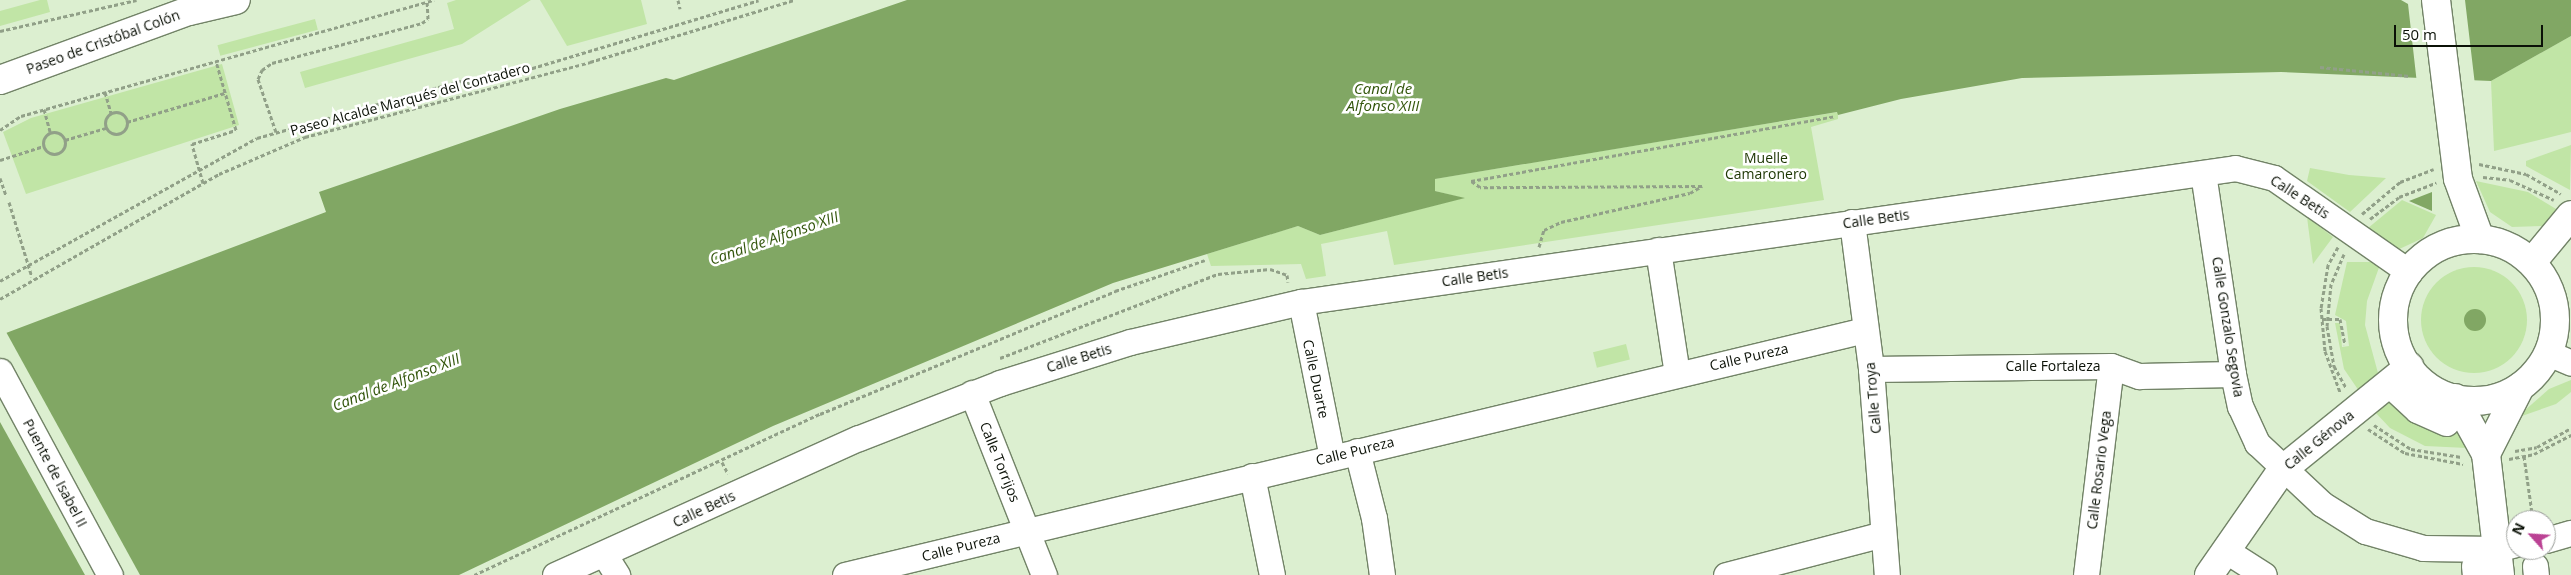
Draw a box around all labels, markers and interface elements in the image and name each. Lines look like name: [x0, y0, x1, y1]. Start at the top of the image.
street label: Paseo de Cristóbal Colón: [24, 6, 182, 78]
scale bar: [2396, 15, 2545, 47]
text: 50 m: [2402, 24, 2437, 44]
street label: Paseo Alcalde Marqués del Contadero: [288, 59, 532, 139]
water label: Canal de Alfonso XIII: [1347, 79, 1419, 114]
park label: Muelle Camaronero: [1725, 150, 1807, 182]
street label: Calle Betis: [2267, 172, 2333, 222]
street label: Calle Betis: [1842, 206, 1910, 232]
water label: Canal de Alfonso XIII: [707, 208, 841, 268]
street label: Calle Gonzalo Segovia: [2209, 255, 2247, 399]
street label: Calle Betis: [1441, 264, 1509, 290]
street label: Calle Duarte: [1299, 338, 1333, 420]
street label: Calle Betis: [1044, 340, 1114, 376]
street label: Calle Pureza: [1708, 340, 1790, 374]
water label: Canal de Alfonso XIII: [330, 349, 462, 415]
street label: Calle Fortaleza: [2005, 358, 2101, 374]
street label: Calle Troya: [1862, 361, 1884, 435]
street label: Calle Génova: [2281, 407, 2357, 473]
street label: Calle Rosario Vega: [2083, 410, 2115, 530]
street label: Puente de Isabel II: [19, 416, 91, 530]
street label: Calle Torrijos: [976, 419, 1024, 505]
street label: Calle Pureza: [1314, 433, 1396, 469]
street label: Calle Betis: [670, 487, 738, 531]
north arrow: [2506, 510, 2556, 560]
text: N: [2507, 519, 2529, 538]
street label: Calle Pureza: [920, 529, 1002, 565]

